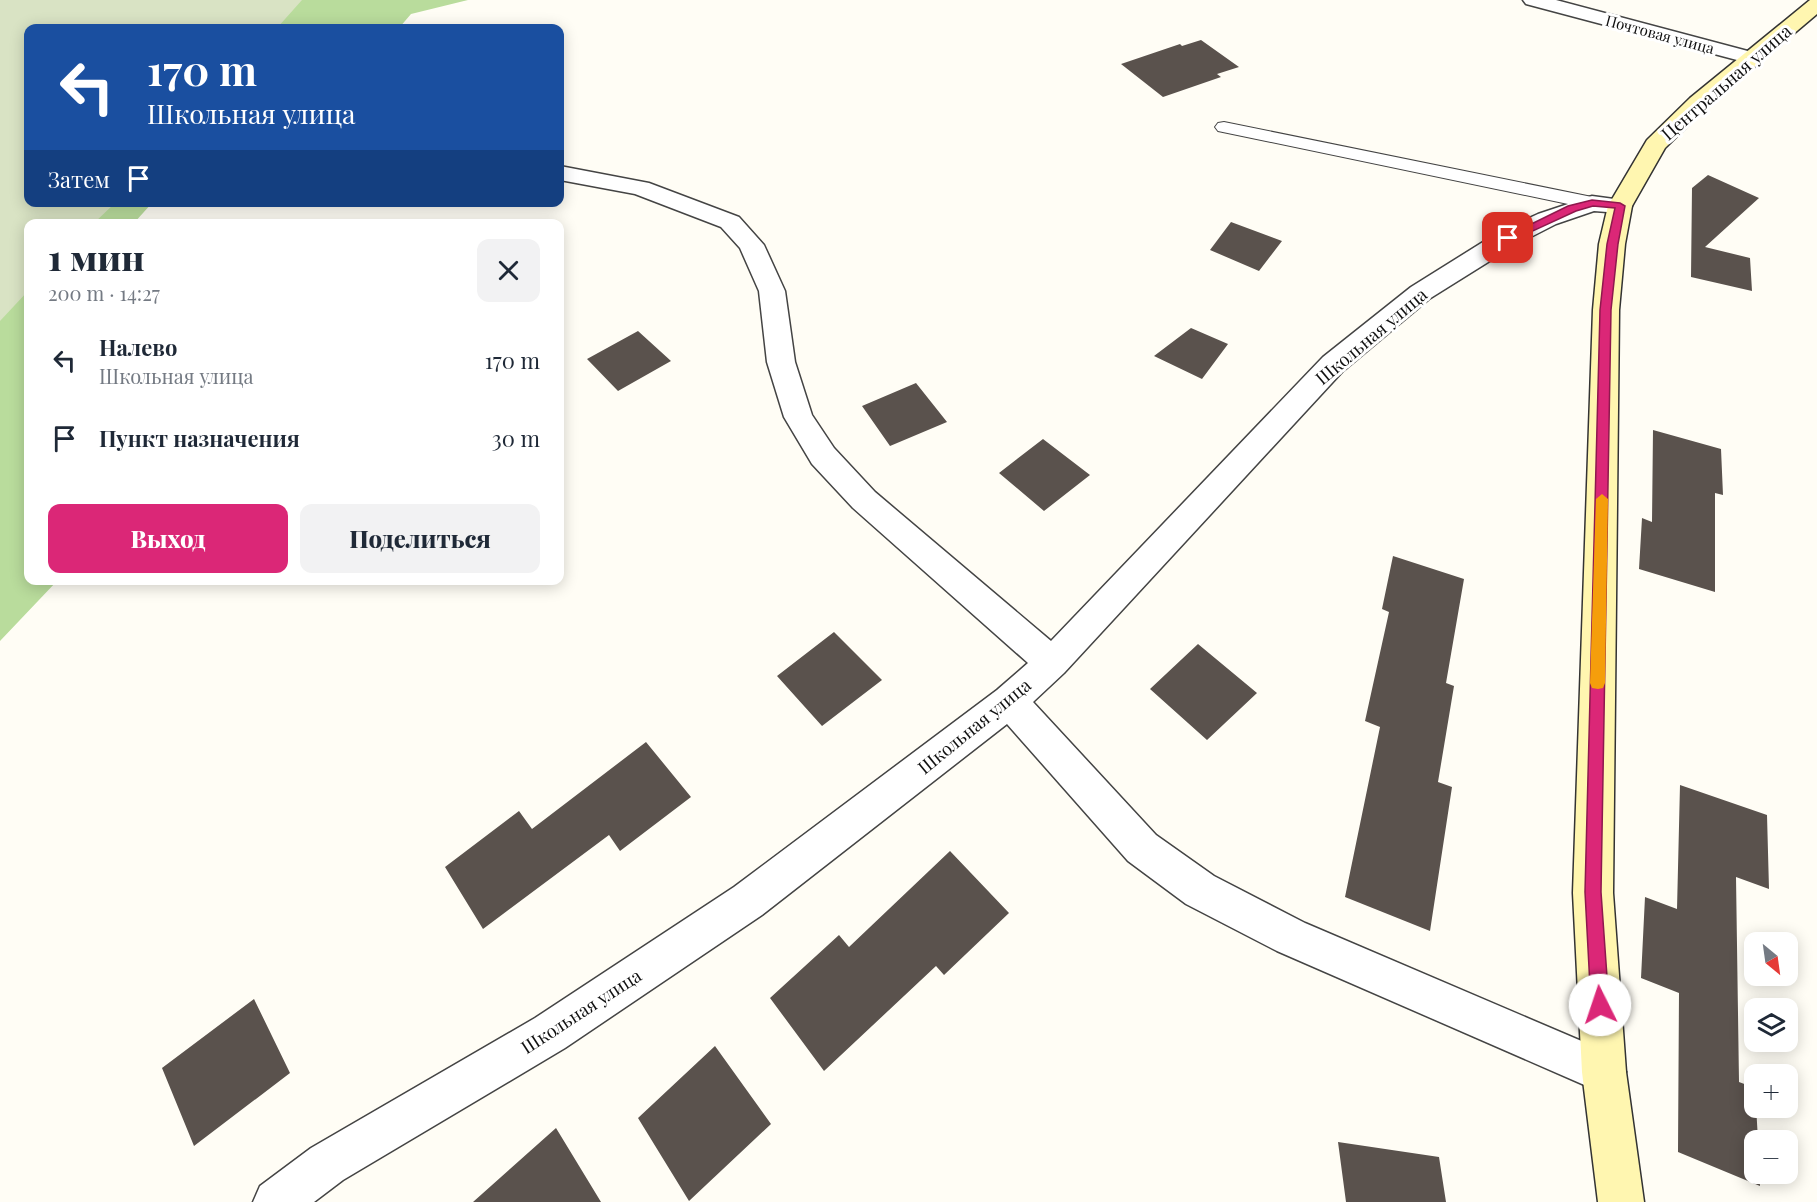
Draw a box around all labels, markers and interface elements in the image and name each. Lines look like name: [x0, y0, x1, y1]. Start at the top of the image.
street label: Почтовая улица: [1603, 10, 1717, 58]
street label: Центральная улица: [1656, 19, 1796, 145]
text: 170 m: [147, 41, 257, 97]
icon: left: [48, 48, 126, 126]
text: Школьная улица: [147, 95, 356, 131]
icon: arrive: [122, 162, 155, 195]
text: Затем: [48, 164, 110, 194]
pin: [1482, 212, 1533, 263]
icon: arrive: [1491, 221, 1524, 254]
text: 1 мин: [48, 232, 145, 280]
button: close: [477, 239, 540, 302]
text: 200 m · 14:27: [48, 279, 160, 306]
street label: Школьная улица: [1310, 282, 1432, 390]
text: Налево: [99, 332, 177, 362]
icon: left: [48, 344, 81, 377]
text: 170 m: [485, 345, 540, 375]
text: Школьная улица: [99, 362, 253, 389]
icon: arrive: [48, 422, 81, 455]
text: Пункт назначения: [99, 423, 300, 453]
text: 30 m: [492, 423, 540, 453]
button: Выход: [48, 504, 288, 573]
button: Поделиться: [300, 504, 540, 573]
street label: Школьная улица: [912, 673, 1036, 779]
north arrow: [1744, 932, 1798, 986]
map controls: [1744, 932, 1798, 1184]
street label: Школьная улица: [516, 963, 646, 1059]
position arrow: [1568, 973, 1632, 1037]
button: layers: [1744, 998, 1798, 1052]
button: +: [1744, 1064, 1798, 1118]
button: −: [1744, 1130, 1798, 1184]

